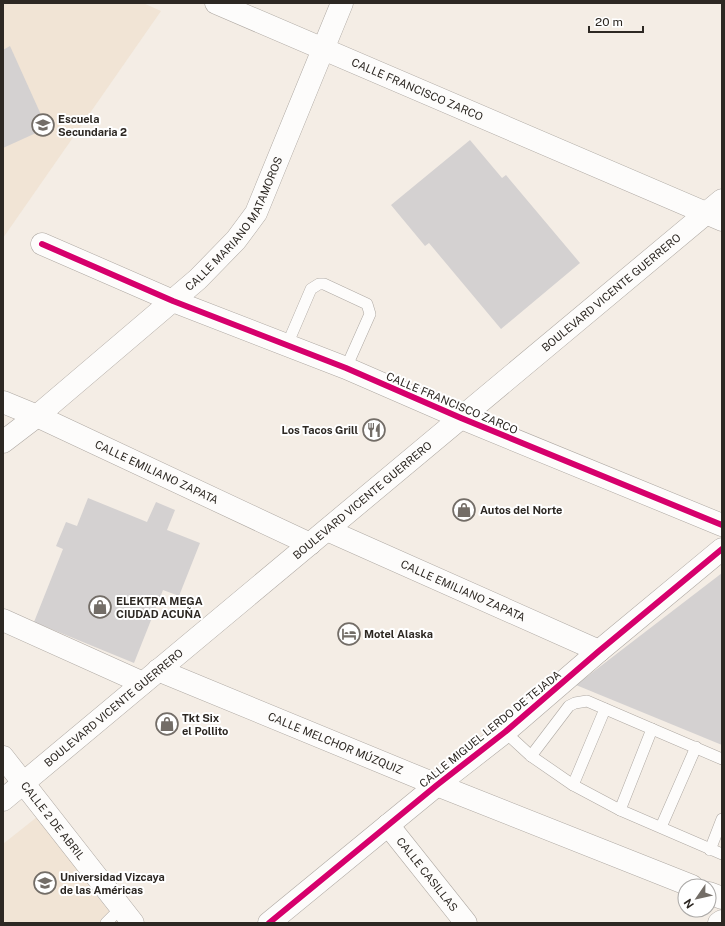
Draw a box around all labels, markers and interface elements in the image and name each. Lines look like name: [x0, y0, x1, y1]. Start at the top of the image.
scale bar: [589, 8, 643, 34]
text: 20 m: [595, 15, 623, 29]
street label: CALLE FRANCISCO ZARCO: [350, 56, 485, 123]
school or university icon: Escuela Secundaria 2: [30, 112, 56, 138]
place label: Escuela Secundaria 2: [58, 113, 127, 138]
street label: CALLE MARIANO MATAMOROS: [183, 155, 284, 293]
street label: BOULEVARD VICENTE GUERRERO: [539, 231, 683, 354]
street label: CALLE FRANCISCO ZARCO: [384, 370, 520, 436]
restaurant icon: Los Tacos Grill: [361, 417, 387, 443]
place label: Los Tacos Grill: [281, 424, 358, 436]
street label: CALLE EMILIANO ZAPATA: [93, 438, 221, 506]
street label: BOULEVARD VICENTE GUERRERO: [291, 439, 434, 561]
shop icon: Autos del Norte: [451, 497, 477, 523]
place label: Autos del Norte: [480, 504, 562, 516]
street label: CALLE EMILIANO ZAPATA: [399, 558, 527, 624]
shop icon: ELEKTRA MEGA CIUDAD ACUÑA: [87, 594, 113, 620]
place label: ELEKTRA MEGA CIUDAD ACUÑA: [116, 595, 203, 620]
hotel icon: Motel Alaska: [336, 621, 362, 647]
place label: Motel Alaska: [364, 628, 433, 640]
street label: BOULEVARD VICENTE GUERRERO: [42, 646, 185, 769]
street label: CALLE MIGUEL LERDO DE TEJADA: [417, 668, 563, 790]
street label: CALLE MELCHOR MÚZQUIZ: [266, 710, 405, 776]
shop icon: Tkt Six el Pollito: [154, 711, 180, 737]
place label: Tkt Six el Pollito: [182, 712, 228, 737]
street label: CALLE 2 DE ABRIL: [19, 779, 87, 862]
street label: CALLE CASILLAS: [394, 835, 460, 914]
school or university icon: Universidad Vizcaya de las Américas: [32, 870, 58, 896]
place label: Universidad Vizcaya de las Américas: [60, 871, 165, 896]
north arrow: [677, 878, 717, 918]
text: N: [681, 897, 696, 911]

